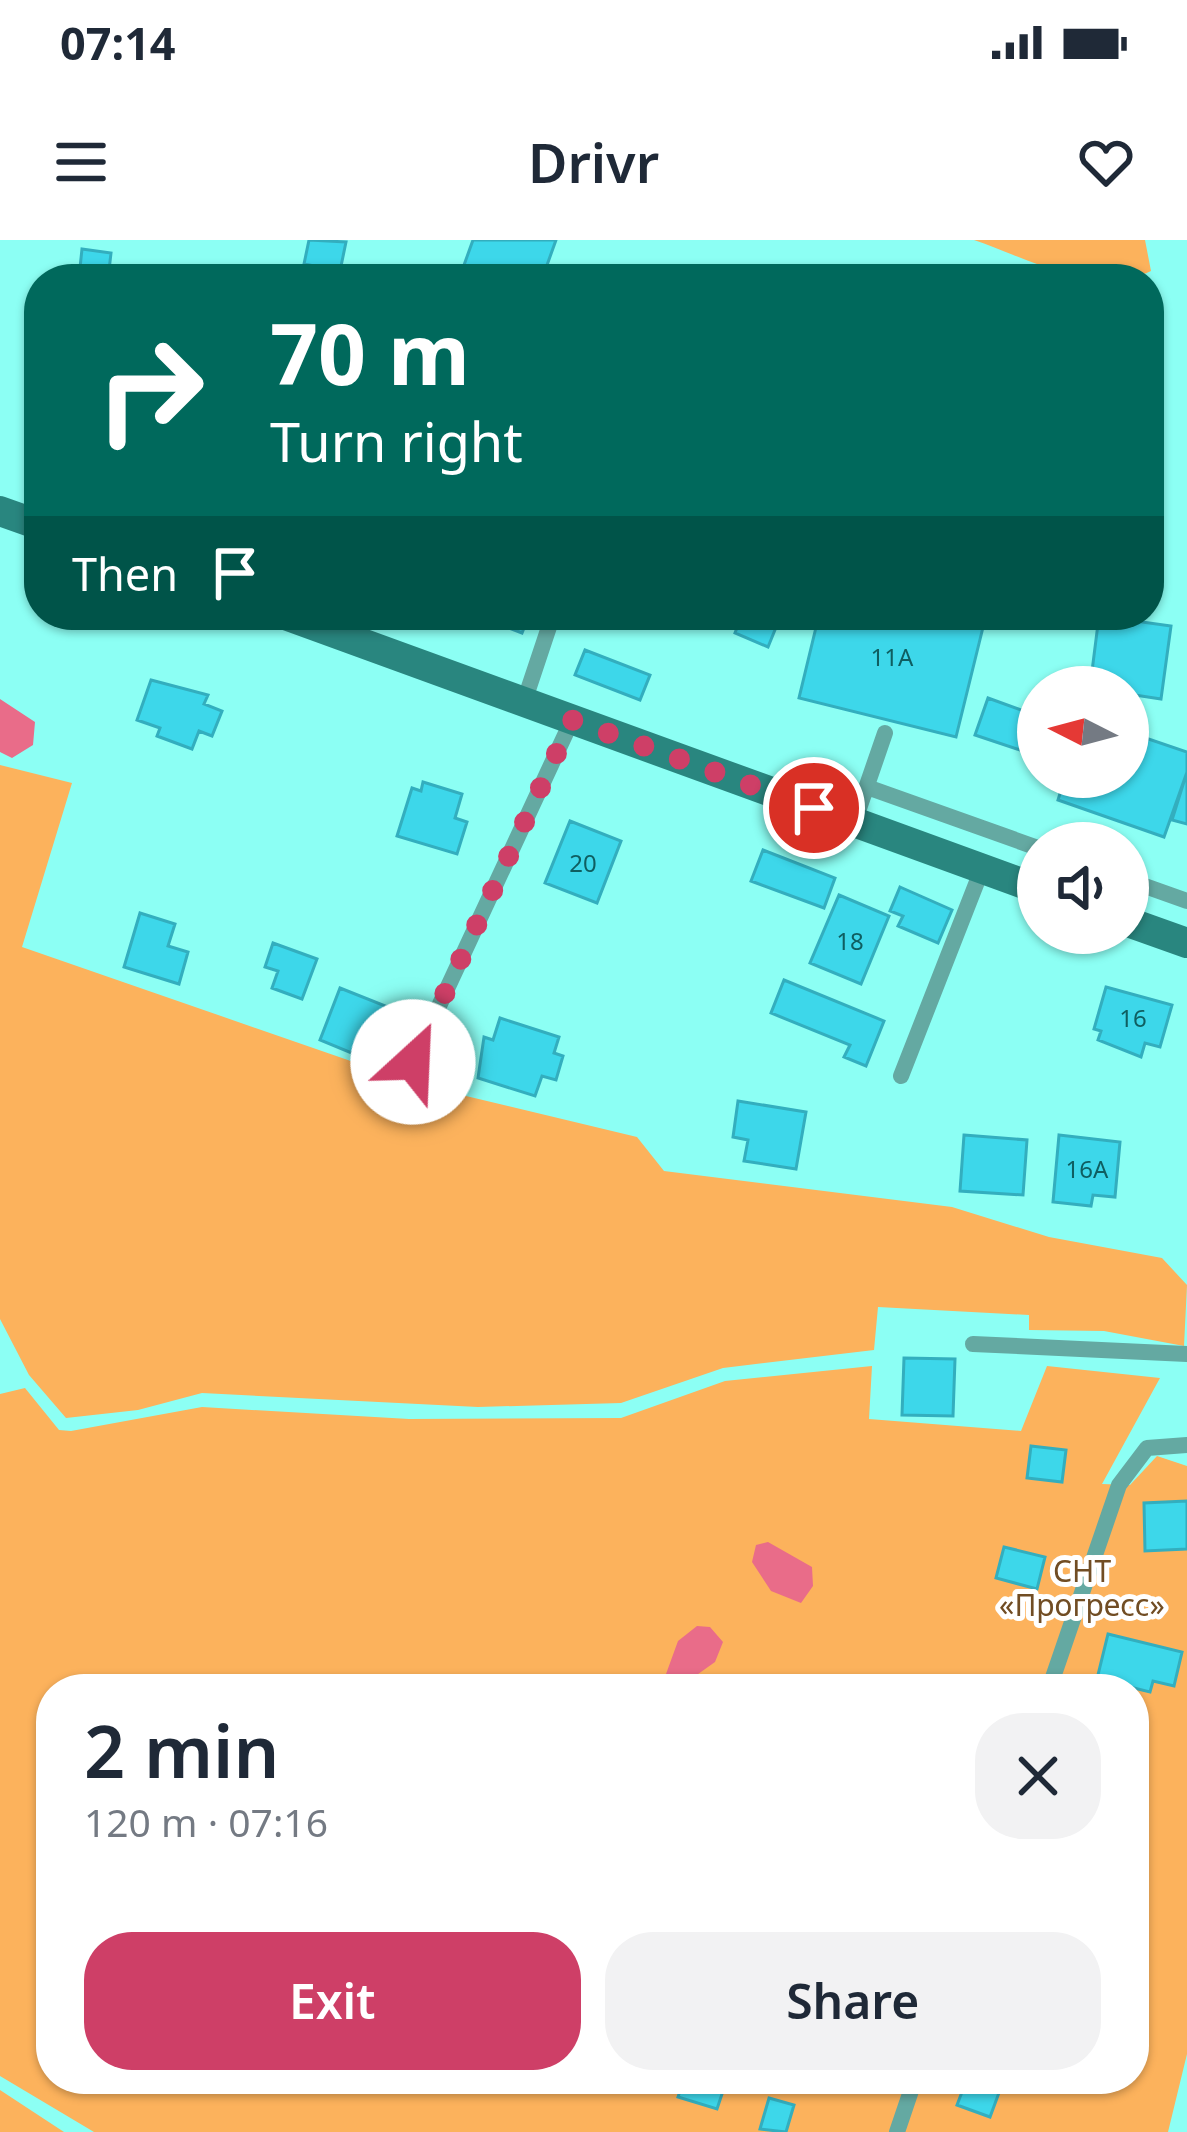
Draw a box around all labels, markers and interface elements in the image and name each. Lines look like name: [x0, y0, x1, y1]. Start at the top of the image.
text: 07:14: [60, 12, 176, 73]
text: Drivr: [528, 125, 659, 199]
icon: menu: [48, 129, 114, 195]
icon: heart: [1073, 129, 1139, 195]
text: 70 m: [270, 295, 470, 410]
icon: right: [72, 312, 228, 468]
text: Turn right: [270, 404, 523, 478]
icon: arrive: [202, 540, 268, 606]
text: Then: [72, 543, 178, 604]
house number: 11А: [871, 640, 914, 673]
north arrow: [1017, 666, 1149, 798]
map controls: [1017, 666, 1149, 954]
pin: [763, 757, 865, 859]
icon: arrive: [781, 775, 847, 841]
button: sound: [1017, 822, 1149, 954]
house number: 20: [569, 846, 597, 879]
house number: 18: [836, 924, 864, 957]
position arrow: [350, 999, 476, 1125]
house number: 16: [1119, 1001, 1147, 1034]
house number: 16А: [1066, 1152, 1109, 1185]
park label: СНТ «Прогресс»: [999, 1550, 1165, 1625]
text: 2 min: [84, 1701, 279, 1799]
button: close: [975, 1713, 1101, 1839]
text: 120 m · 07:16: [84, 1795, 328, 1848]
button: Exit: [84, 1932, 581, 2070]
button: Share: [605, 1932, 1101, 2070]

